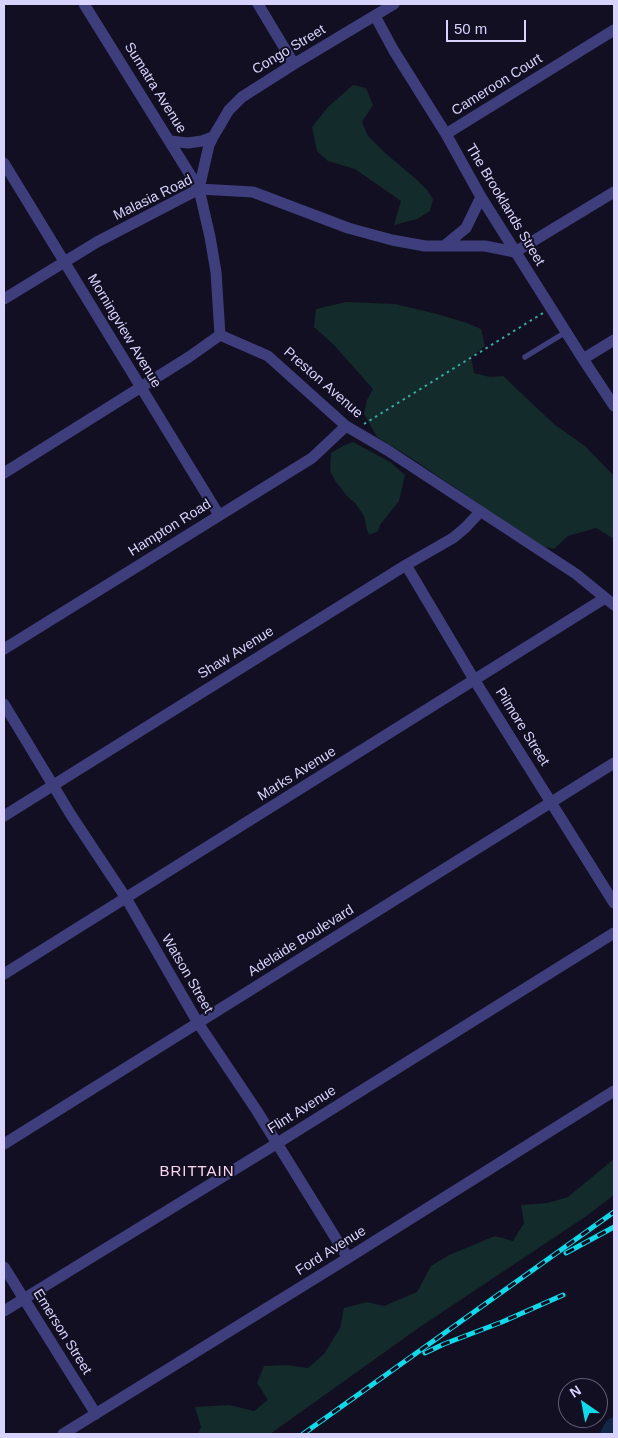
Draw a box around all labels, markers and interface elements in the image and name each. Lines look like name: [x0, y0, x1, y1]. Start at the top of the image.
scale bar: [448, 10, 528, 42]
text: 50 m: [454, 20, 487, 37]
street label: Congo Street: [249, 22, 329, 78]
street label: Sumatra Avenue: [120, 39, 190, 137]
street label: Cameroon Court: [449, 50, 545, 120]
street label: The Brooklands Street: [462, 141, 548, 269]
street label: Malasia Road: [111, 172, 195, 224]
street label: Morningview Avenue: [83, 271, 165, 391]
street label: Preston Avenue: [280, 344, 366, 422]
street label: Hampton Road: [126, 496, 214, 560]
street label: Shaw Avenue: [195, 623, 277, 683]
street label: Pilmore Street: [491, 685, 553, 769]
street label: Marks Avenue: [255, 743, 339, 805]
street label: Adelaide Boulevard: [245, 902, 357, 980]
street label: Watson Street: [158, 932, 216, 1016]
street label: Flint Avenue: [265, 1082, 339, 1138]
district label: BRITTAIN: [158, 1163, 236, 1181]
street label: Ford Avenue: [293, 1223, 369, 1279]
street label: Emerson Street: [29, 1286, 95, 1378]
north arrow: [558, 1378, 608, 1428]
text: N: [567, 1382, 584, 1401]

